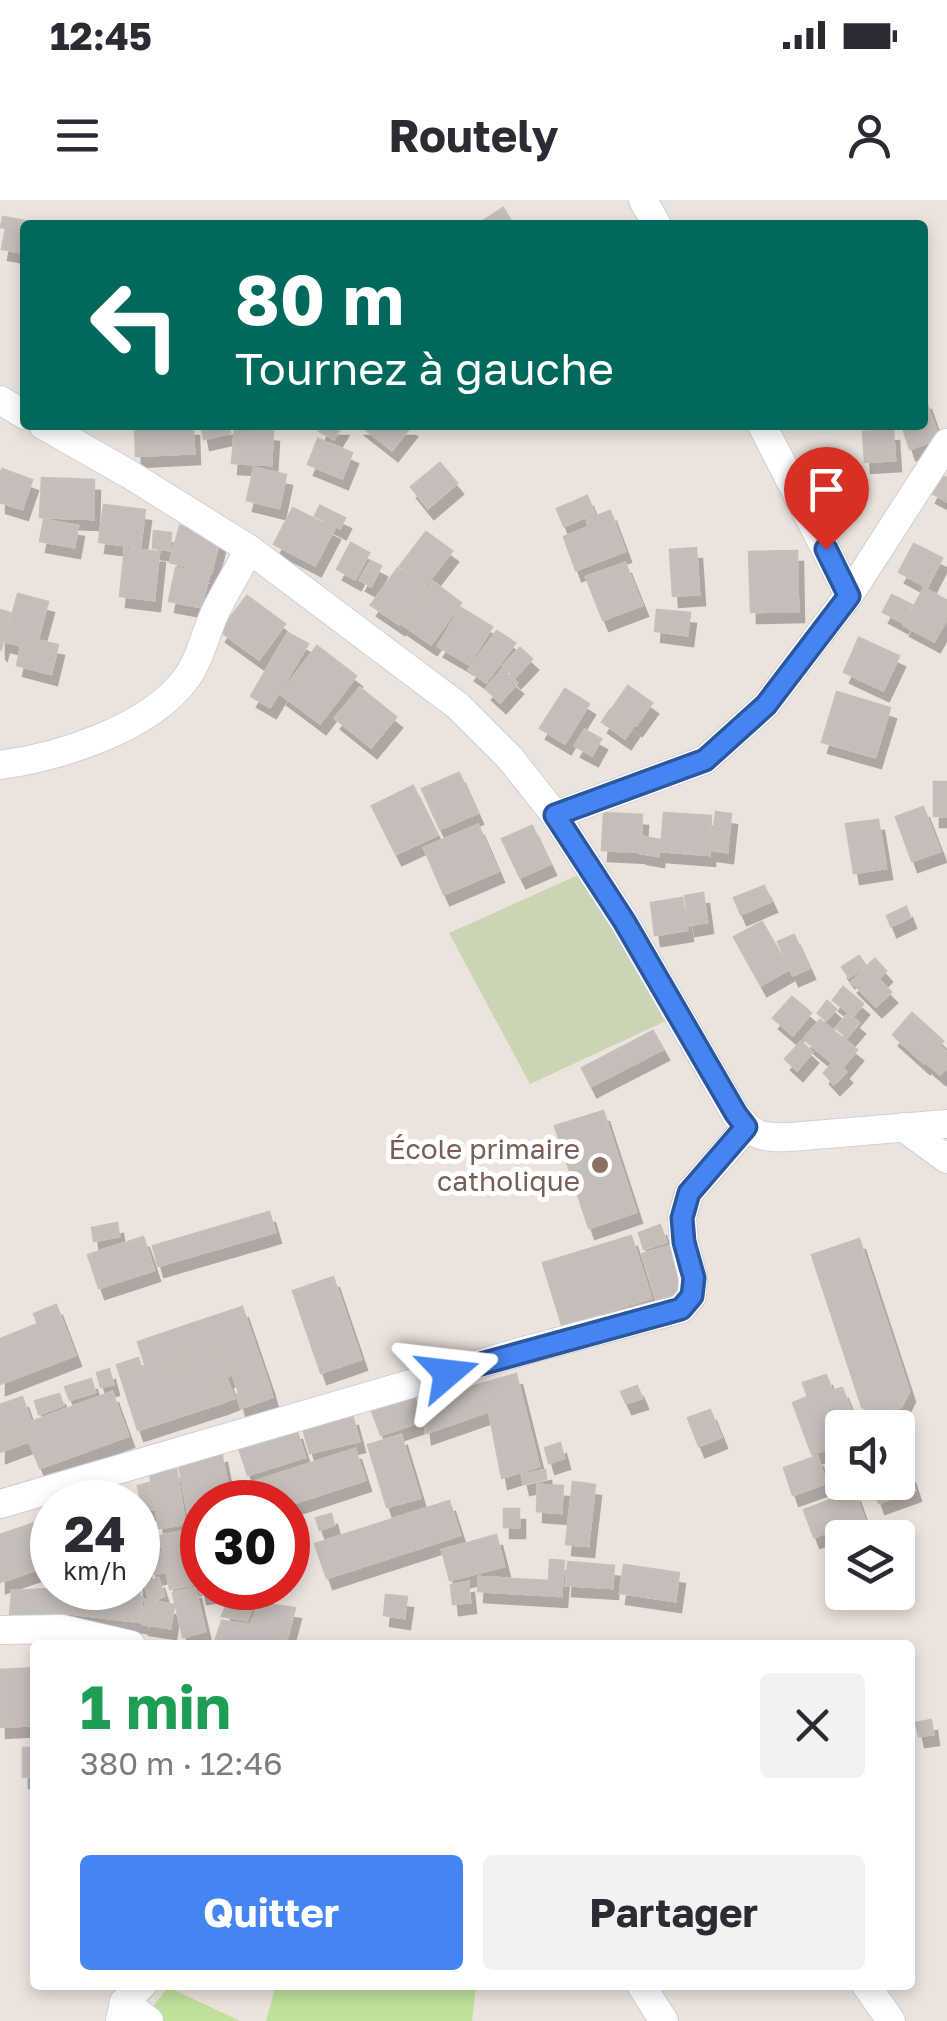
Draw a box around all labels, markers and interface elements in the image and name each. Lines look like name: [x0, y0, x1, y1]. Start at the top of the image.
text: 12:45: [50, 13, 152, 58]
icon: menu: [50, 108, 105, 163]
text: Routely: [388, 108, 559, 162]
icon: person: [842, 108, 897, 163]
text: 80 m: [235, 256, 404, 340]
icon: left: [70, 260, 200, 390]
text: Tournez à gauche: [235, 341, 614, 395]
pin: [784, 447, 869, 550]
icon: arrive: [799, 462, 854, 517]
place label: École primaire catholique: [389, 1132, 580, 1197]
marker: École primaire catholique: [589, 1154, 611, 1176]
position arrow: [396, 1321, 500, 1425]
map controls: [825, 1410, 915, 1610]
button: sound: [825, 1410, 915, 1500]
speed limit sign: 30: [180, 1480, 310, 1610]
text: 24: [64, 1503, 126, 1563]
button: layers: [825, 1520, 915, 1610]
text: km/h: [63, 1555, 127, 1586]
text: 1 min: [80, 1670, 231, 1742]
button: close: [760, 1673, 865, 1778]
text: 380 m · 12:46: [80, 1744, 283, 1782]
button: Quitter: [80, 1855, 463, 1970]
button: Partager: [483, 1855, 865, 1970]

